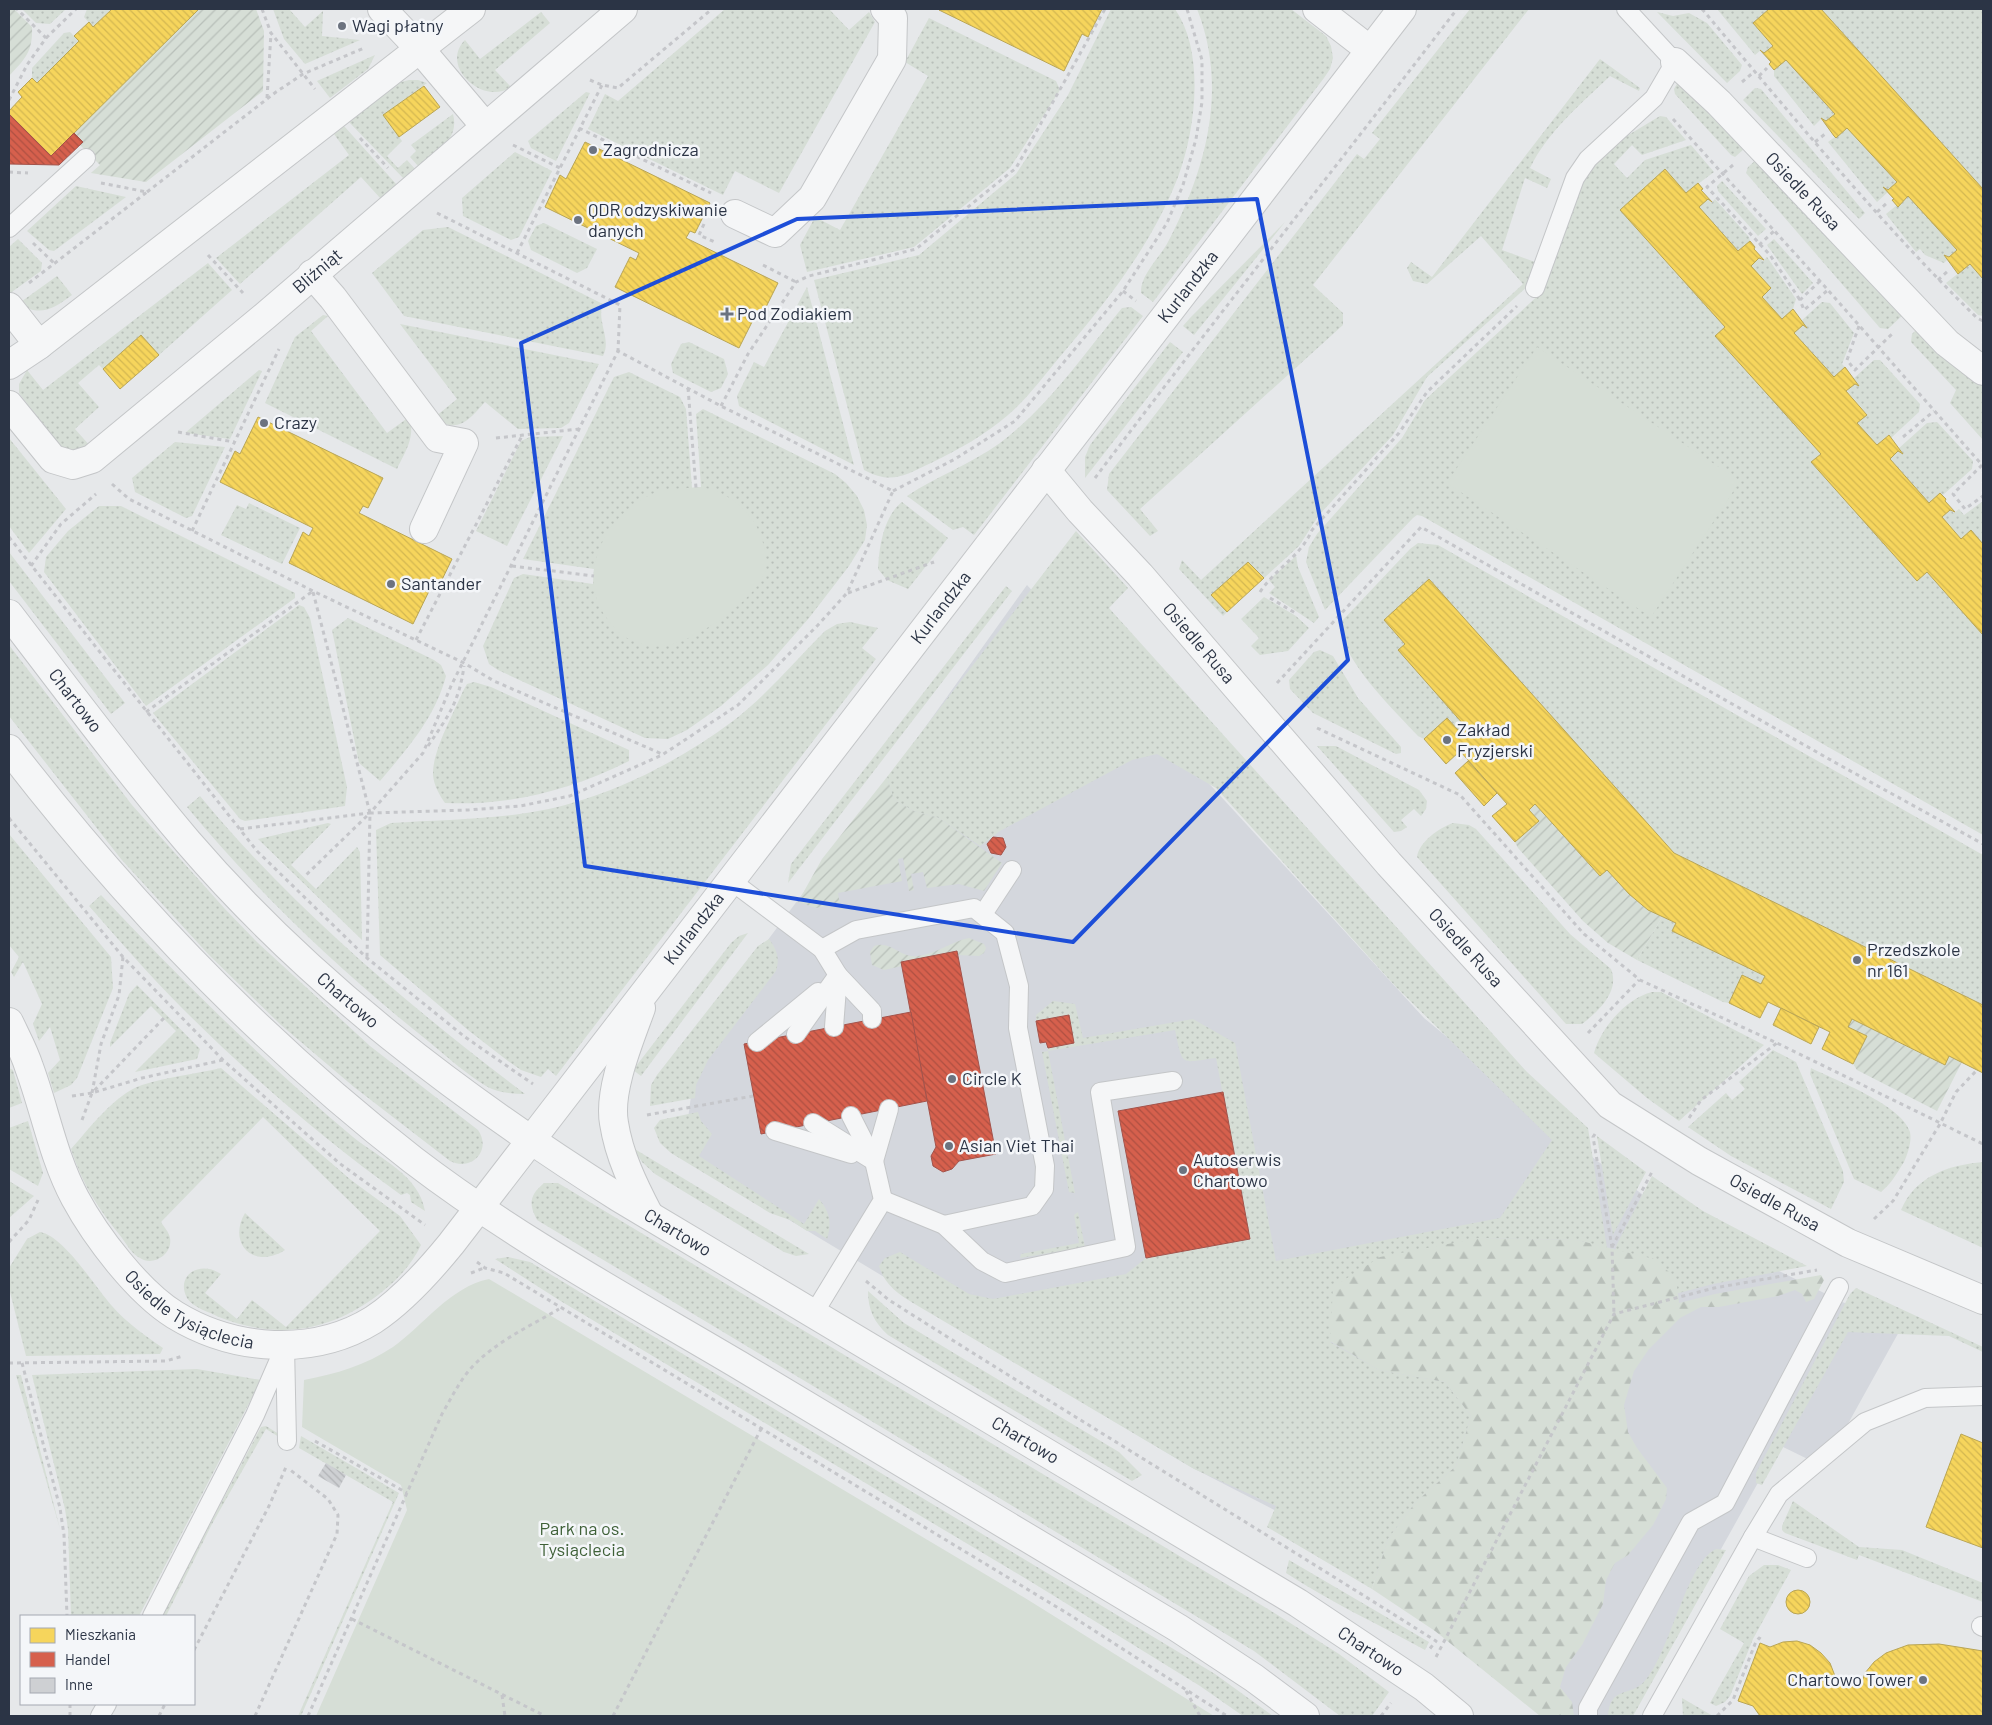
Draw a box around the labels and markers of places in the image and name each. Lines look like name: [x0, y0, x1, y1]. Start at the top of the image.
place label: Wagi płatny: [352, 14, 444, 36]
marker: Wagi płatny: [336, 20, 348, 32]
place label: Zagrodnicza: [603, 138, 699, 160]
marker: Zagrodnicza: [587, 144, 599, 156]
place label: QDR odzyskiwanie danych: [588, 198, 728, 241]
marker: QDR odzyskiwanie danych: [572, 214, 584, 226]
place label: Pod Zodiakiem: [737, 302, 852, 324]
marker: Pod Zodiakiem: [721, 308, 733, 320]
place label: Crazy: [274, 411, 317, 433]
marker: Crazy: [258, 417, 270, 429]
place label: Santander: [401, 572, 482, 594]
marker: Santander: [385, 578, 397, 590]
place label: Zakład Fryzjerski: [1457, 718, 1533, 761]
marker: Zakład Fryzjerski: [1441, 734, 1453, 746]
place label: Przedszkole nr 161: [1867, 938, 1961, 981]
marker: Przedszkole nr 161: [1851, 954, 1863, 966]
place label: Circle K: [962, 1067, 1022, 1089]
marker: Circle K: [946, 1073, 958, 1085]
place label: Asian Viet Thai: [959, 1134, 1074, 1156]
marker: Asian Viet Thai: [943, 1140, 955, 1152]
place label: Autoserwis Chartowo: [1193, 1148, 1281, 1191]
marker: Autoserwis Chartowo: [1177, 1164, 1189, 1176]
place label: Chartowo Tower: [1787, 1668, 1913, 1690]
marker: Chartowo Tower: [1917, 1674, 1929, 1686]

